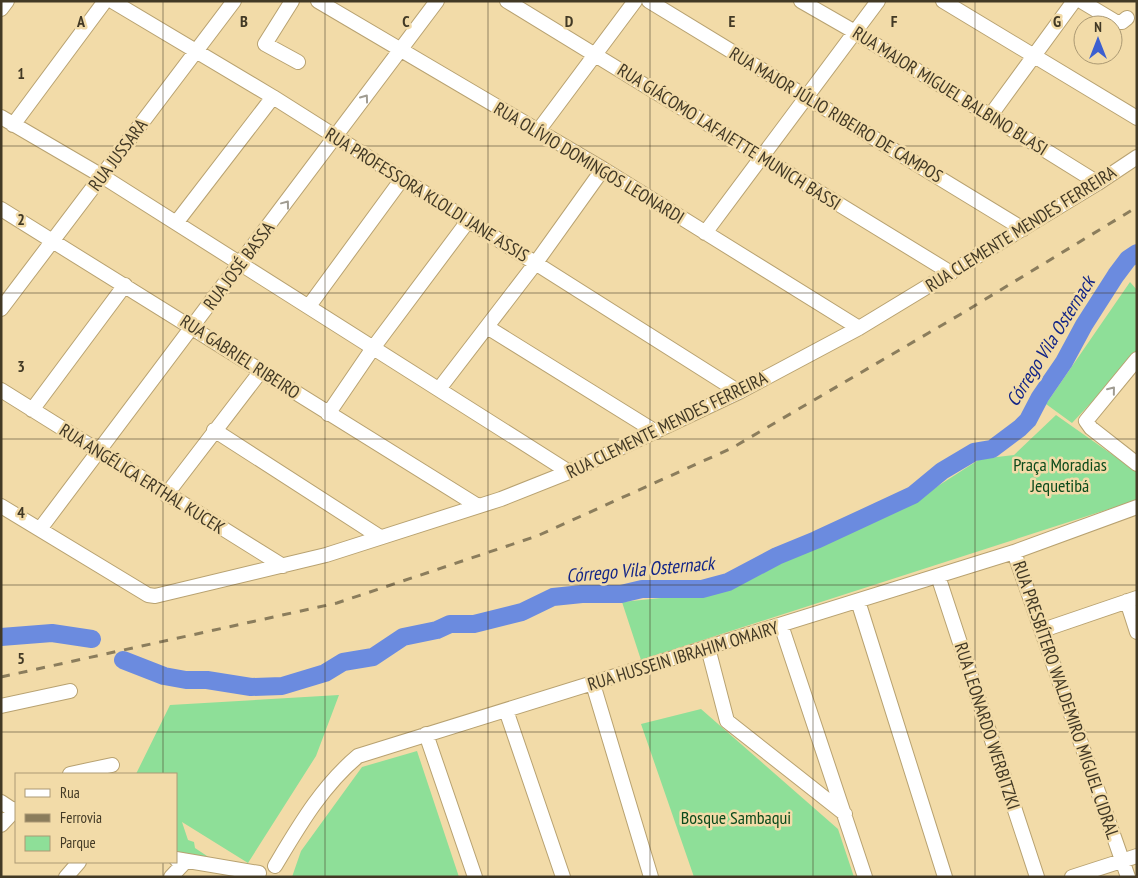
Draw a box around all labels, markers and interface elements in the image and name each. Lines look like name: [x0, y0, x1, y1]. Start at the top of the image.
text: A: [76, 11, 86, 31]
text: B: [240, 11, 248, 31]
text: C: [402, 11, 410, 31]
text: D: [565, 11, 574, 31]
text: E: [729, 11, 736, 31]
text: F: [891, 11, 898, 31]
text: G: [1053, 11, 1061, 31]
north arrow: [1073, 15, 1123, 65]
text: N: [1094, 18, 1102, 36]
street label: RUA MAJOR MIGUEL BALBINO BLASI: [848, 21, 1052, 160]
street label: RUA MAJOR JÚLIO RIBEIRO DE CAMPOS: [725, 42, 947, 188]
street label: RUA GIÁCOMO LAFAIETTE MUNICH BASSI: [613, 58, 845, 215]
text: 1: [17, 63, 25, 83]
one-way arrow: [359, 95, 367, 104]
street label: RUA OLÍVIO DOMINGOS LEONARDI: [490, 97, 689, 229]
street label: RUA JUSSARA: [83, 114, 152, 195]
street label: RUA PROFESSORA KLOLDI JANE ASSIS: [321, 122, 534, 267]
street label: RUA CLEMENTE MENDES FERREIRA: [921, 160, 1121, 297]
one-way arrow: [280, 200, 289, 210]
text: 2: [17, 209, 25, 229]
street label: RUA JOSÉ BASSA: [198, 217, 279, 314]
water label: Córrego Vila Osternack: [1000, 269, 1101, 410]
street label: RUA GABRIEL RIBEIRO: [176, 309, 305, 404]
text: 3: [17, 356, 25, 376]
street label: RUA CLEMENTE MENDES FERREIRA: [563, 366, 771, 483]
one-way arrow: [1106, 387, 1114, 396]
street label: RUA ANGÉLICA ERTHAL KUCEK: [55, 418, 229, 539]
park label: Praça Moradias Jequetibá: [1013, 453, 1107, 497]
text: 4: [17, 502, 25, 522]
water label: Córrego Vila Osternack: [565, 550, 718, 587]
street label: RUA PRESBÍTERO WALDEMIRO MIGUEL CIDRAL: [1008, 558, 1125, 842]
street label: RUA HUSSEIN IBRAHIM OMAIRY: [585, 615, 782, 695]
street label: RUA LEONARDO WERBITZKI: [950, 639, 1025, 812]
text: 5: [17, 648, 25, 668]
legend: [15, 773, 178, 863]
text: Rua: [60, 783, 80, 802]
park label: Bosque Sambaqui: [681, 806, 791, 829]
text: Ferrovia: [60, 808, 102, 827]
text: Parque: [60, 833, 96, 852]

